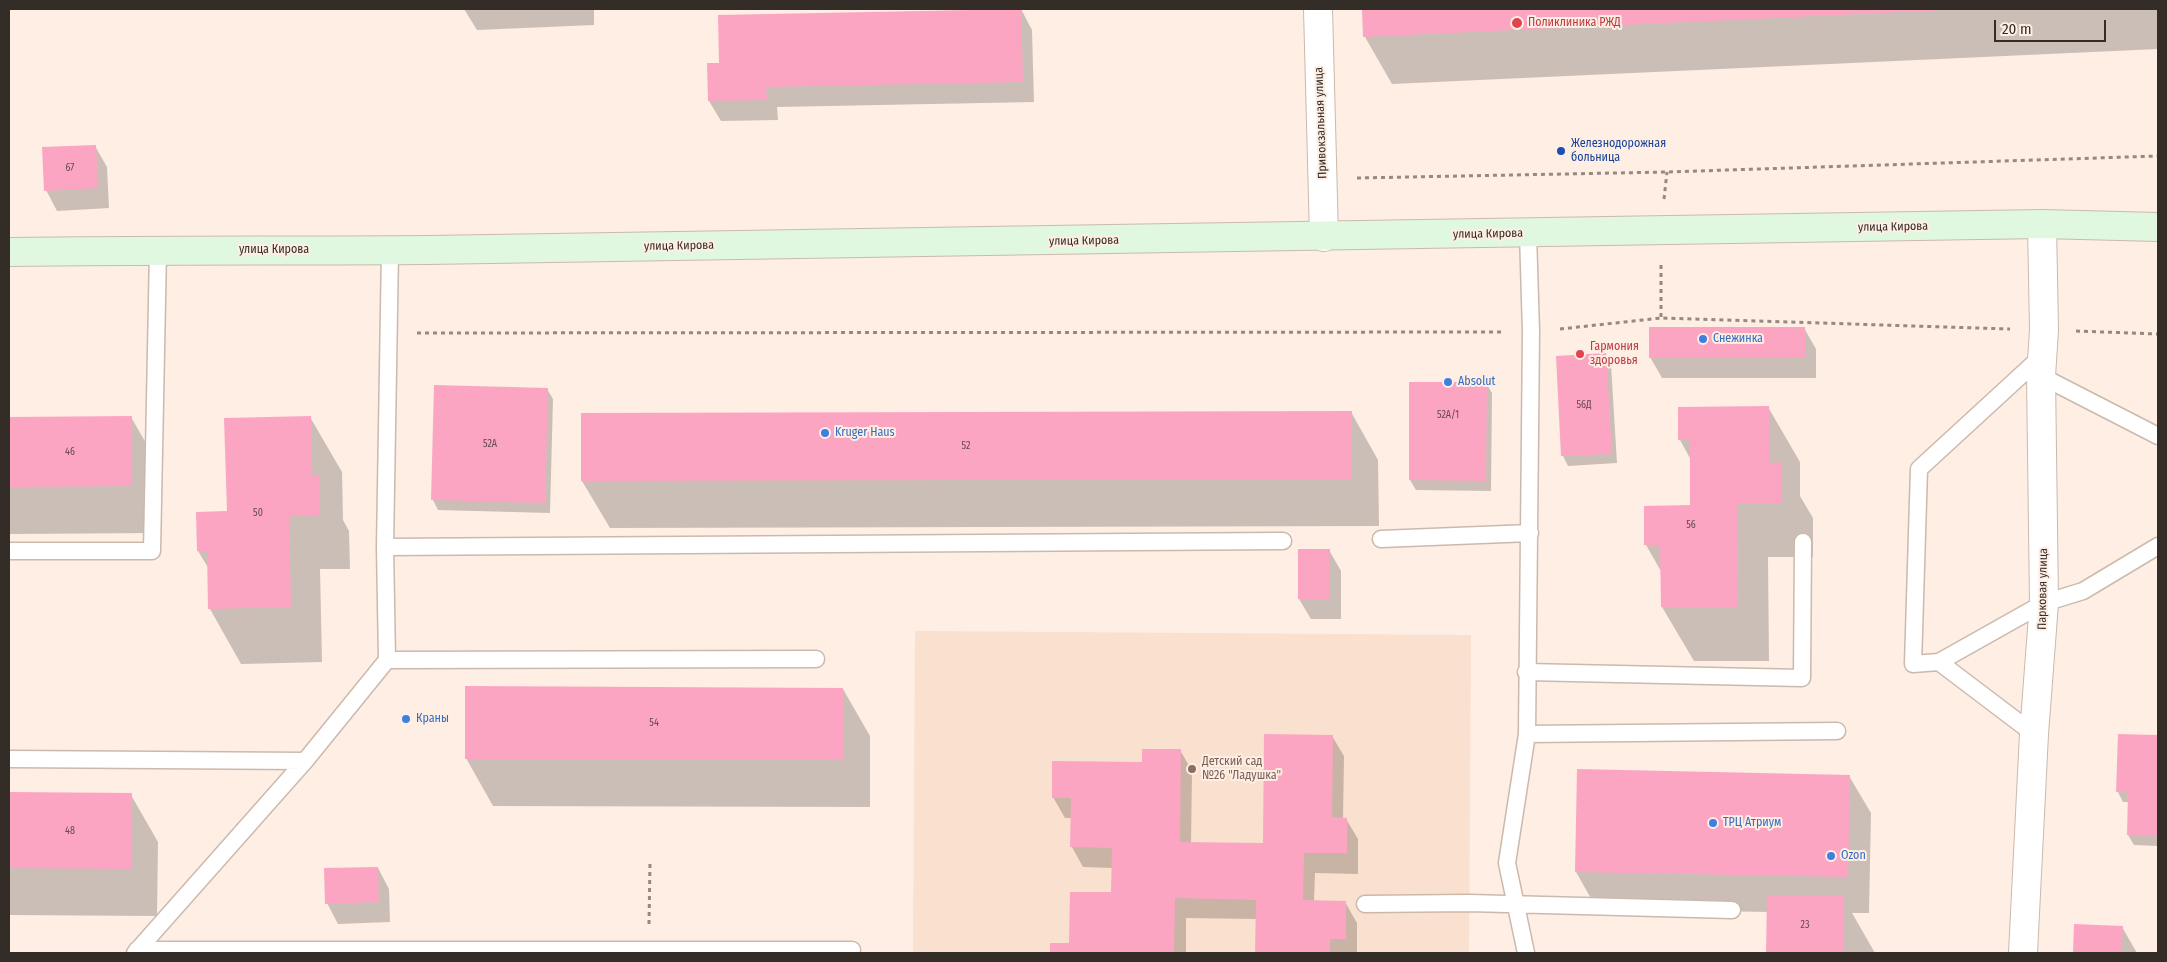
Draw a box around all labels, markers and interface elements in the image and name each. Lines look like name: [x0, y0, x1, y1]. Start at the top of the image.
scale bar: [1997, 10, 2110, 42]
marker: Поликлиника РЖД: [1510, 16, 1524, 30]
place label: Поликлиника РЖД: [1528, 16, 1621, 30]
text: 20 m: [2002, 20, 2032, 38]
street label: Привокзальная улица: [1312, 67, 1330, 179]
place label: Железнодорожная больница: [1571, 137, 1666, 165]
marker: Железнодорожная больница: [1555, 145, 1567, 157]
house number: 67: [66, 162, 74, 174]
street label: улица Кирова: [1858, 219, 1928, 235]
street label: улица Кирова: [1453, 226, 1523, 242]
street label: улица Кирова: [1049, 233, 1119, 249]
street label: улица Кирова: [644, 238, 714, 254]
street label: улица Кирова: [239, 243, 309, 257]
place label: Снежинка: [1713, 332, 1763, 346]
marker: Снежинка: [1697, 333, 1709, 345]
place label: Гармония здоровья: [1590, 340, 1639, 368]
marker: Гармония здоровья: [1574, 348, 1586, 360]
place label: Absolut: [1458, 375, 1495, 389]
marker: Absolut: [1442, 376, 1454, 388]
house number: 56Д: [1576, 399, 1592, 411]
house number: 52А/1: [1437, 409, 1459, 421]
place label: Kruger Haus: [835, 426, 895, 440]
marker: Kruger Haus: [819, 427, 831, 439]
house number: 52А: [483, 438, 497, 450]
house number: 52: [962, 440, 970, 452]
house number: 46: [65, 446, 75, 458]
house number: 50: [253, 507, 263, 519]
house number: 56: [1686, 519, 1696, 531]
street label: Парковая улица: [2035, 548, 2051, 630]
place label: Краны: [416, 712, 449, 726]
marker: Краны: [400, 713, 412, 725]
house number: 54: [649, 717, 659, 729]
place label: Детский сад №26 "Ладушка": [1202, 755, 1281, 783]
marker: Детский сад №26 "Ладушка": [1186, 763, 1198, 775]
place label: ТРЦ Атриум: [1723, 816, 1781, 830]
marker: ТРЦ Атриум: [1707, 817, 1719, 829]
house number: 48: [65, 825, 75, 837]
place label: Ozon: [1841, 849, 1866, 863]
marker: Ozon: [1825, 850, 1837, 862]
house number: 23: [1801, 919, 1809, 931]

